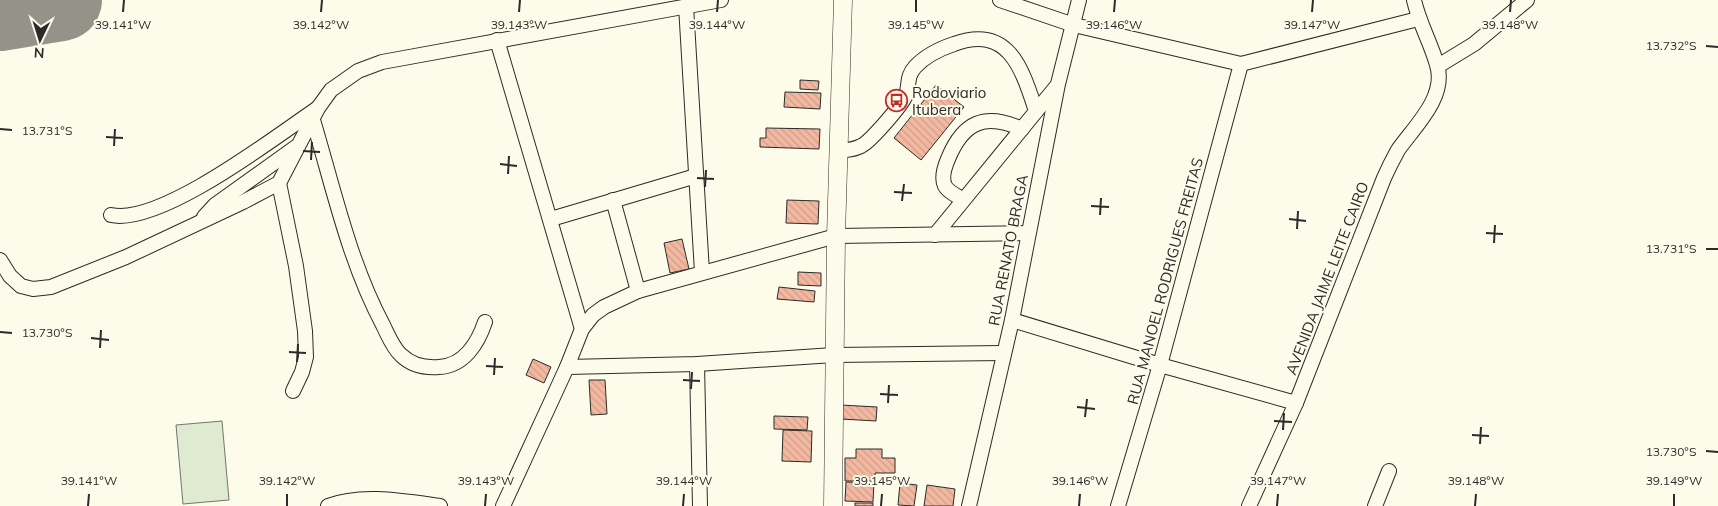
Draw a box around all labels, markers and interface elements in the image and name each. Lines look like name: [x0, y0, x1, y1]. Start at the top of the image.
north arrow: [15, 15, 65, 65]
text: 39.141°W: [95, 17, 151, 32]
text: 39.142°W: [293, 17, 349, 32]
text: 39.143°W: [491, 17, 547, 32]
text: 39.144°W: [689, 17, 745, 32]
text: 39.145°W: [888, 17, 944, 32]
text: 39.146°W: [1086, 17, 1142, 32]
text: 39.147°W: [1284, 17, 1340, 32]
text: 39.148°W: [1482, 17, 1538, 32]
text: 13.732°S: [1646, 38, 1696, 53]
text: N: [33, 44, 45, 62]
place label: Rodoviario Itubera: [912, 83, 986, 119]
bus stop icon: Rodoviario Itubera: [884, 89, 908, 113]
text: 13.731°S: [22, 123, 72, 138]
street label: RUA MANOEL RODRIGUES FREITAS: [1123, 156, 1207, 406]
street label: RUA RENATO BRAGA: [984, 173, 1032, 327]
street label: AVENIDA JAIME LEITE CAIRO: [1281, 179, 1373, 377]
text: 13.731°S: [1646, 241, 1696, 256]
text: 13.730°S: [22, 325, 72, 340]
text: 13.730°S: [1646, 444, 1696, 459]
text: 39.141°W: [61, 473, 117, 488]
text: 39.142°W: [259, 473, 315, 488]
text: 39.143°W: [458, 473, 514, 488]
text: 39.144°W: [656, 473, 712, 488]
text: 39.145°W: [854, 473, 910, 488]
text: 39.146°W: [1052, 473, 1108, 488]
text: 39.147°W: [1250, 473, 1306, 488]
text: 39.148°W: [1448, 473, 1504, 488]
text: 39.149°W: [1646, 473, 1702, 488]

